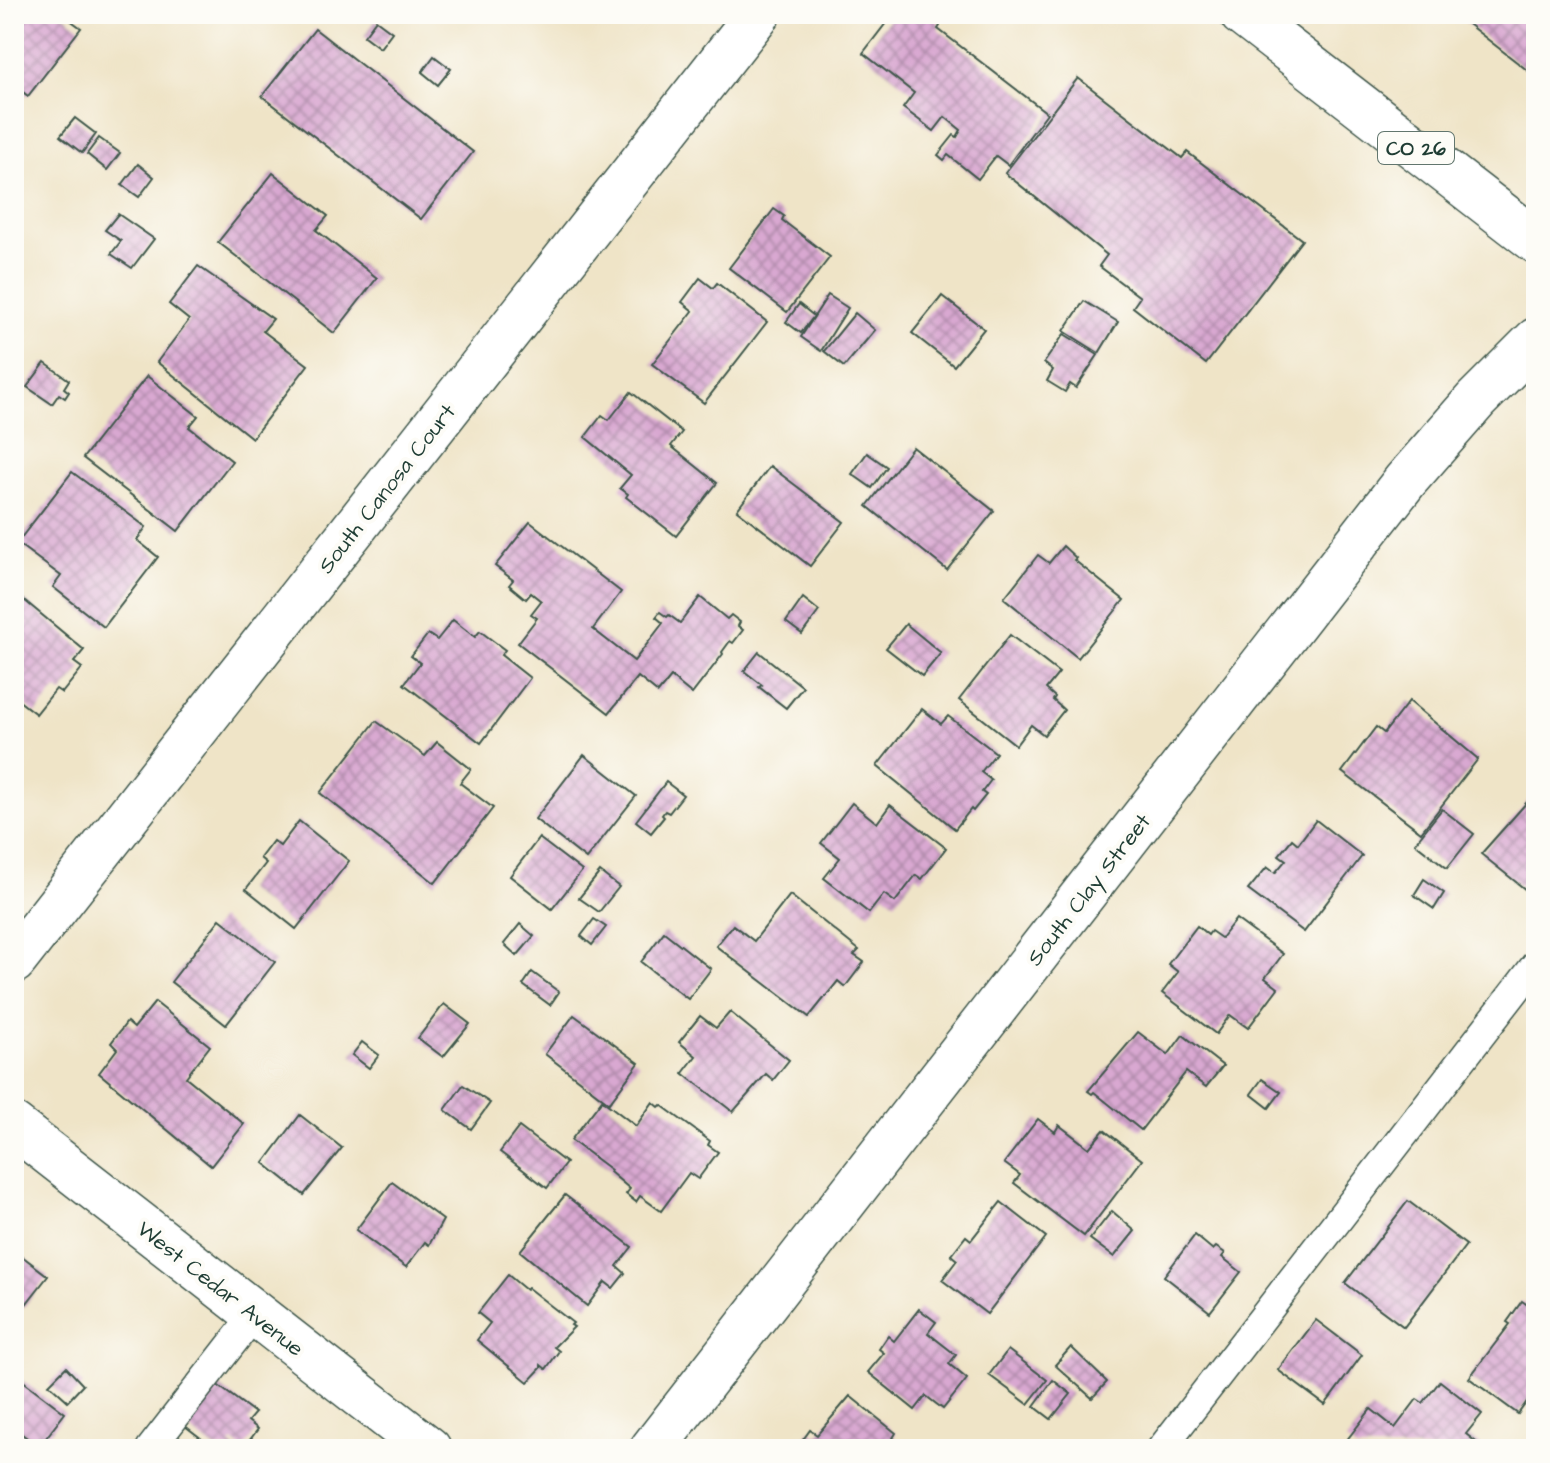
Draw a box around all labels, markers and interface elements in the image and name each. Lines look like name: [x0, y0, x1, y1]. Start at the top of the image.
road number: CO 26: [1378, 132, 1454, 164]
street label: South Canosa Court: [311, 397, 463, 580]
street label: South Clay Street: [1020, 807, 1159, 973]
street label: West Cedar Avenue: [130, 1214, 310, 1364]

